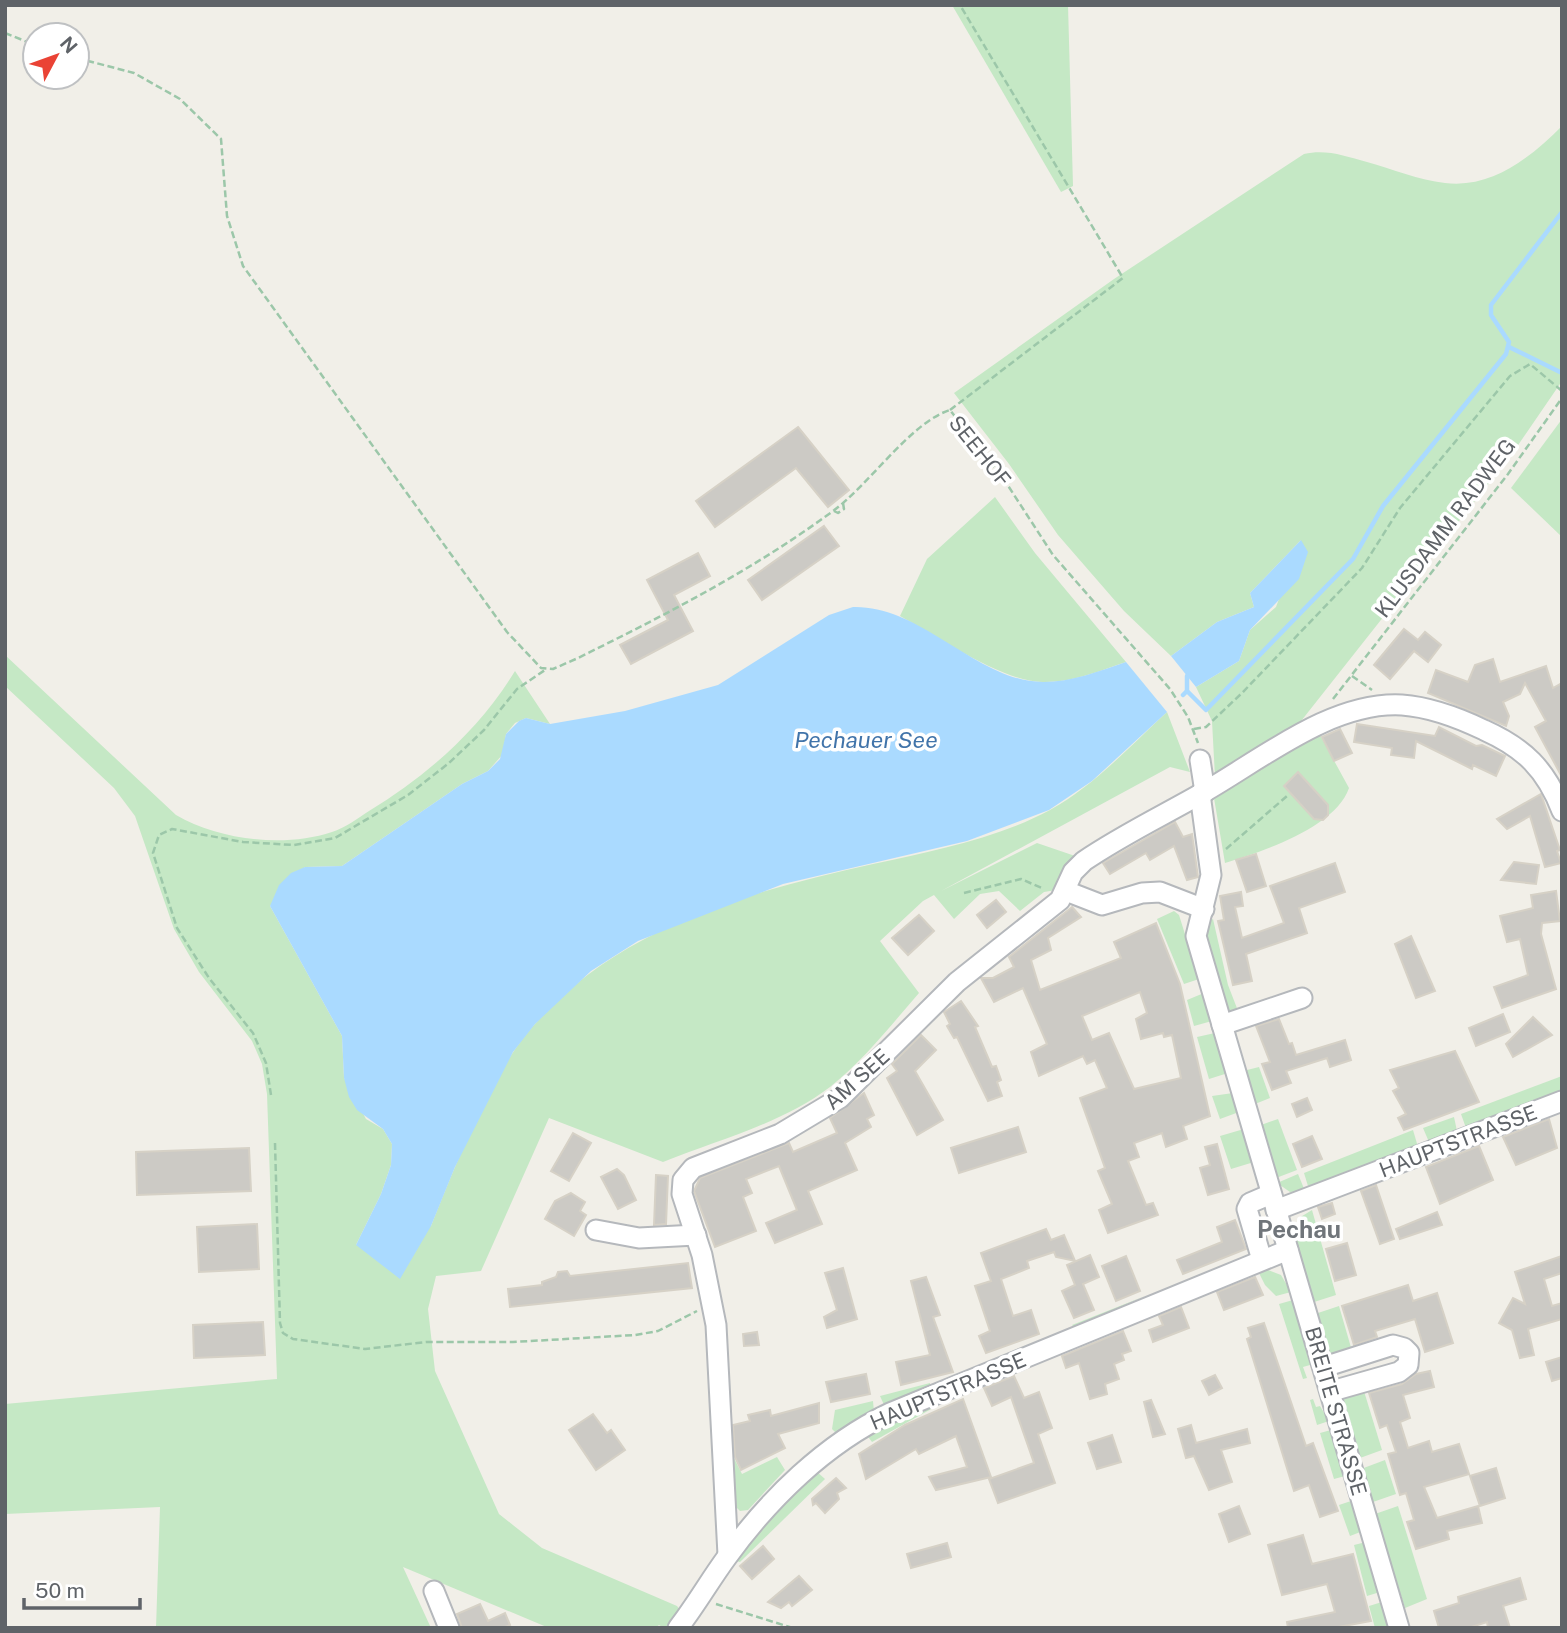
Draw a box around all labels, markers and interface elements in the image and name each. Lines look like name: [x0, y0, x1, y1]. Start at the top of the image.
north arrow: [21, 21, 91, 91]
text: N: [56, 32, 82, 58]
street label: SEEHOF: [944, 410, 1016, 492]
street label: KLUSDAMM RADWEG: [1370, 434, 1520, 622]
water label: Pechauer See: [794, 726, 938, 753]
street label: AM SEE: [819, 1043, 895, 1115]
street label: HAUPTSTRASSE: [1376, 1099, 1540, 1183]
district label: Pechau: [1257, 1215, 1341, 1243]
street label: BREITE STRASSE: [1300, 1324, 1372, 1498]
street label: HAUPTSTRASSE: [866, 1347, 1030, 1435]
scale bar: [24, 1566, 140, 1610]
text: 50 m: [35, 1578, 85, 1603]

